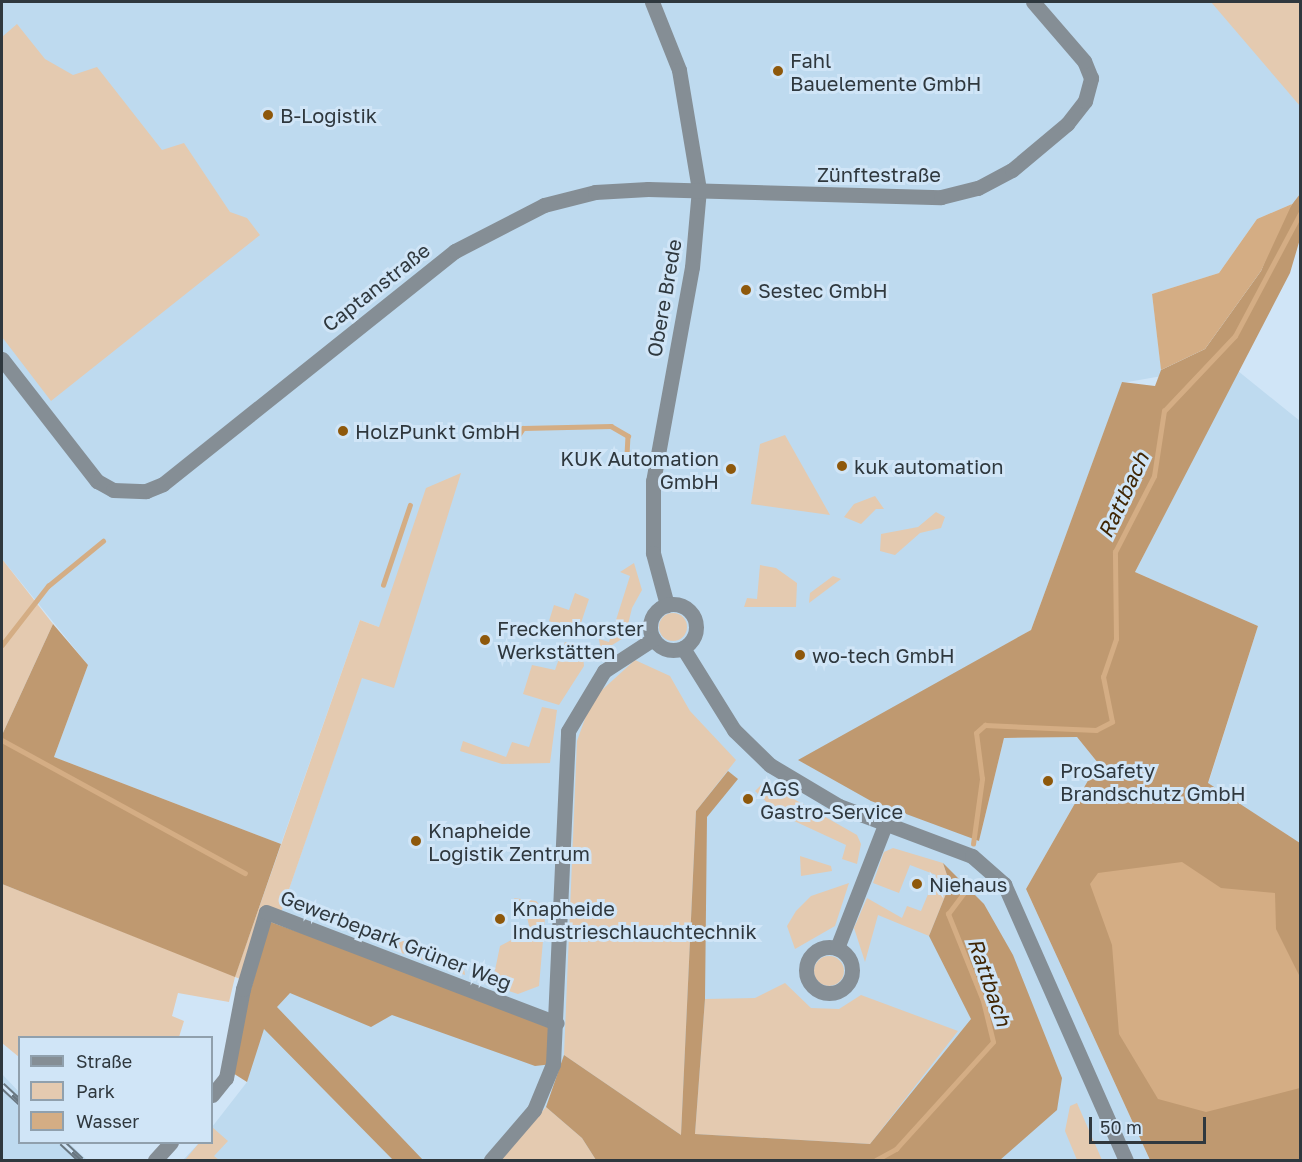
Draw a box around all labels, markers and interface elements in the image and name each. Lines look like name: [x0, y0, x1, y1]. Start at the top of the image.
place label: Fahl Bauelemente GmbH: [790, 48, 981, 95]
marker: Fahl Bauelemente GmbH: [771, 64, 785, 78]
place label: B-Logistik: [280, 103, 377, 127]
marker: B-Logistik: [261, 108, 275, 122]
street label: Zünftestraße: [817, 162, 941, 186]
street label: Obere Brede: [642, 237, 686, 359]
street label: Captanstraße: [318, 238, 434, 336]
place label: Sestec GmbH: [758, 278, 888, 302]
marker: Sestec GmbH: [739, 283, 753, 297]
place label: HolzPunkt GmbH: [355, 419, 520, 443]
marker: HolzPunkt GmbH: [336, 424, 350, 438]
place label: KUK Automation GmbH: [560, 446, 719, 493]
water label: Rattbach: [1092, 448, 1154, 542]
place label: kuk automation: [854, 454, 1004, 478]
marker: kuk automation: [835, 459, 849, 473]
marker: KUK Automation GmbH: [724, 462, 738, 476]
place label: Freckenhorster Werkstätten: [497, 616, 644, 663]
marker: Freckenhorster Werkstätten: [478, 633, 492, 647]
place label: wo-tech GmbH: [812, 643, 955, 667]
marker: wo-tech GmbH: [793, 648, 807, 662]
place label: ProSafety Brandschutz GmbH: [1060, 758, 1246, 805]
marker: ProSafety Brandschutz GmbH: [1041, 774, 1055, 788]
place label: AGS Gastro-Service: [760, 776, 903, 823]
marker: AGS Gastro-Service: [741, 792, 755, 806]
place label: Knapheide Logistik Zentrum: [428, 818, 590, 865]
marker: Knapheide Logistik Zentrum: [409, 834, 423, 848]
place label: Niehaus: [929, 872, 1007, 896]
marker: Niehaus: [910, 877, 924, 891]
street label: Gewerbepark Grüner Weg: [277, 885, 515, 995]
place label: Knapheide Industrieschlauchtechnik: [512, 896, 757, 943]
marker: Knapheide Industrieschlauchtechnik: [493, 912, 507, 926]
water label: Rattbach: [963, 935, 1017, 1029]
legend: [18, 1036, 213, 1144]
text: Straße: [76, 1050, 132, 1072]
text: Park: [76, 1080, 115, 1102]
scale bar: [1092, 1105, 1209, 1143]
text: Wasser: [76, 1110, 139, 1132]
text: 50 m: [1100, 1116, 1142, 1138]

